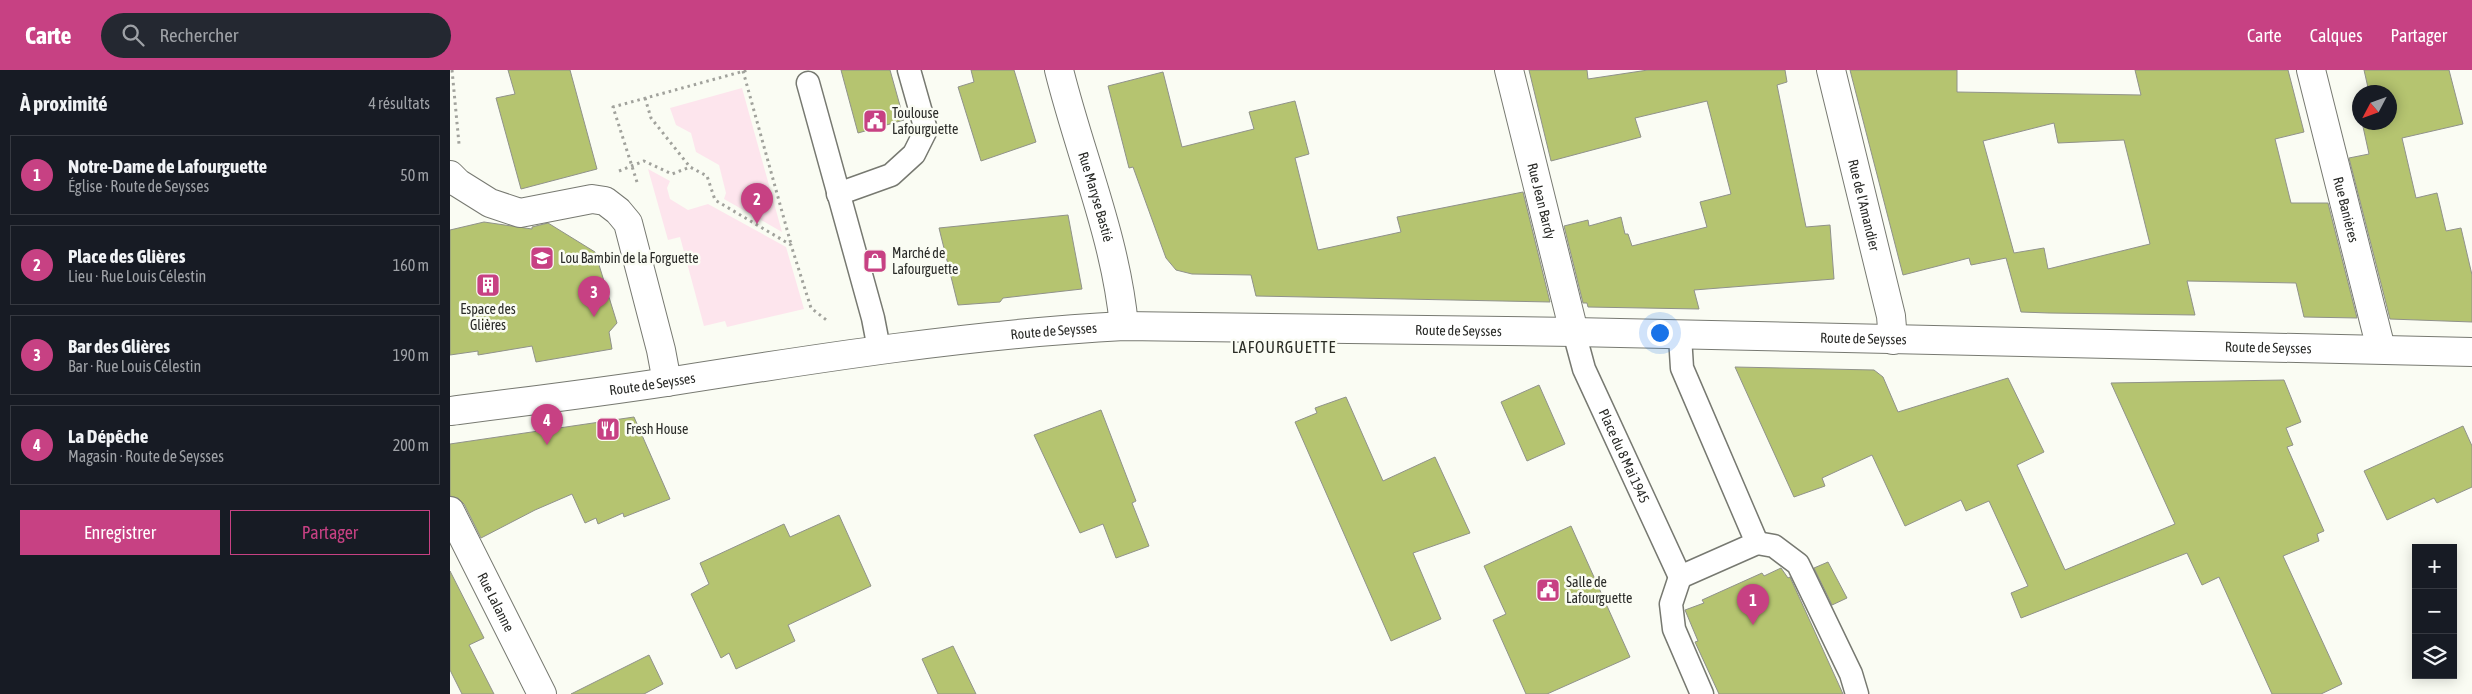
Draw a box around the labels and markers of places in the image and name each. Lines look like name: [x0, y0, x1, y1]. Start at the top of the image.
place label: Toulouse Lafourguette: [892, 105, 958, 137]
public building icon: Toulouse Lafourguette: [862, 108, 888, 134]
pin: 2: [741, 183, 773, 224]
school or university icon: Lou Bambin de la Forguette: [529, 245, 555, 271]
place label: Marché de Lafourguette: [892, 245, 958, 277]
shop icon: Marché de Lafourguette: [862, 248, 888, 274]
place label: Lou Bambin de la Forguette: [560, 250, 699, 266]
building icon: Espace des Glières: [475, 272, 501, 298]
pin: 3: [578, 276, 610, 317]
place label: Espace des Glières: [460, 301, 516, 333]
pin: 4: [531, 404, 563, 445]
restaurant icon: Fresh House: [595, 416, 621, 442]
place label: Fresh House: [626, 421, 688, 437]
place label: Salle de Lafourguette: [1566, 574, 1632, 606]
public building icon: Salle de Lafourguette: [1535, 577, 1561, 603]
pin: 1: [1737, 584, 1769, 625]

